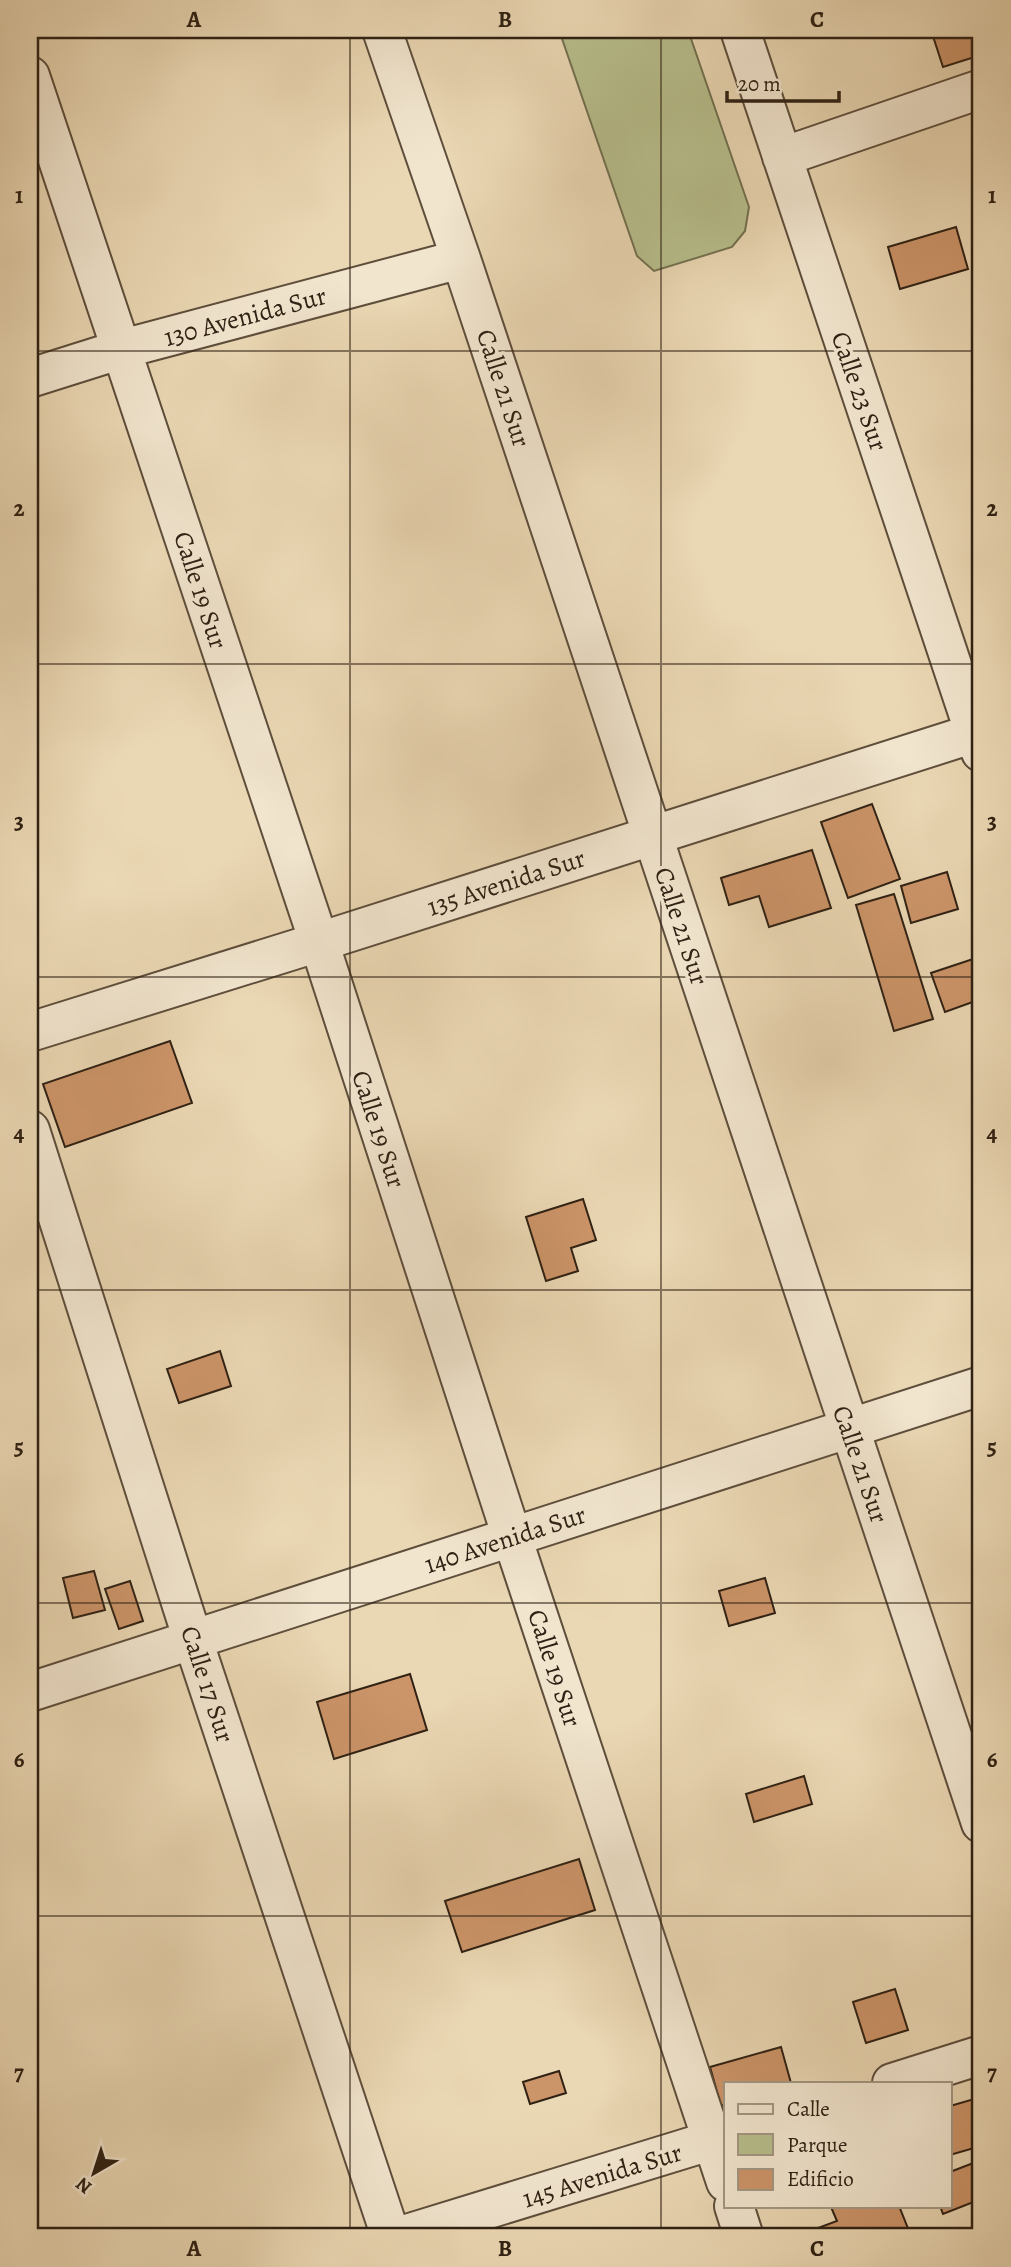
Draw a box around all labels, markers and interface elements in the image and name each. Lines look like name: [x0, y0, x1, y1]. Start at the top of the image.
text: A: [186, 4, 202, 35]
text: B: [498, 4, 512, 35]
text: C: [810, 4, 824, 35]
scale bar: [727, 60, 839, 104]
text: 20 m: [738, 70, 781, 98]
text: 1: [15, 180, 23, 211]
text: 1: [988, 180, 996, 211]
street label: 130 Avenida Sur: [160, 278, 330, 355]
street label: Calle 21 Sur: [468, 325, 539, 452]
street label: Calle 23 Sur: [823, 327, 896, 456]
text: 2: [13, 493, 25, 524]
text: 2: [986, 493, 998, 524]
street label: Calle 19 Sur: [165, 527, 236, 653]
text: 3: [14, 806, 24, 837]
text: 3: [987, 806, 997, 837]
street label: 135 Avenida Sur: [423, 840, 590, 924]
street label: Calle 21 Sur: [646, 863, 717, 990]
street label: Calle 19 Sur: [343, 1066, 414, 1192]
text: 4: [14, 1118, 25, 1149]
text: 4: [987, 1118, 998, 1149]
street label: Calle 21 Sur: [824, 1401, 897, 1528]
text: 5: [14, 1431, 24, 1462]
text: 5: [987, 1431, 997, 1462]
street label: 140 Avenida Sur: [420, 1497, 590, 1582]
street label: Calle 19 Sur: [519, 1605, 590, 1731]
street label: Calle 17 Sur: [172, 1621, 243, 1747]
text: 6: [14, 1744, 25, 1775]
text: 6: [987, 1744, 998, 1775]
text: 7: [14, 2057, 24, 2088]
text: 7: [987, 2057, 997, 2088]
legend: [724, 2082, 951, 2208]
text: Calle: [787, 2095, 830, 2123]
text: Parque: [787, 2131, 847, 2159]
street label: 145 Avenida Sur: [518, 2135, 686, 2216]
north arrow: [60, 2138, 130, 2208]
text: Edificio: [787, 2165, 854, 2193]
text: N: [70, 2171, 97, 2200]
text: A: [186, 2233, 202, 2264]
text: B: [498, 2233, 512, 2264]
text: C: [810, 2233, 824, 2264]

